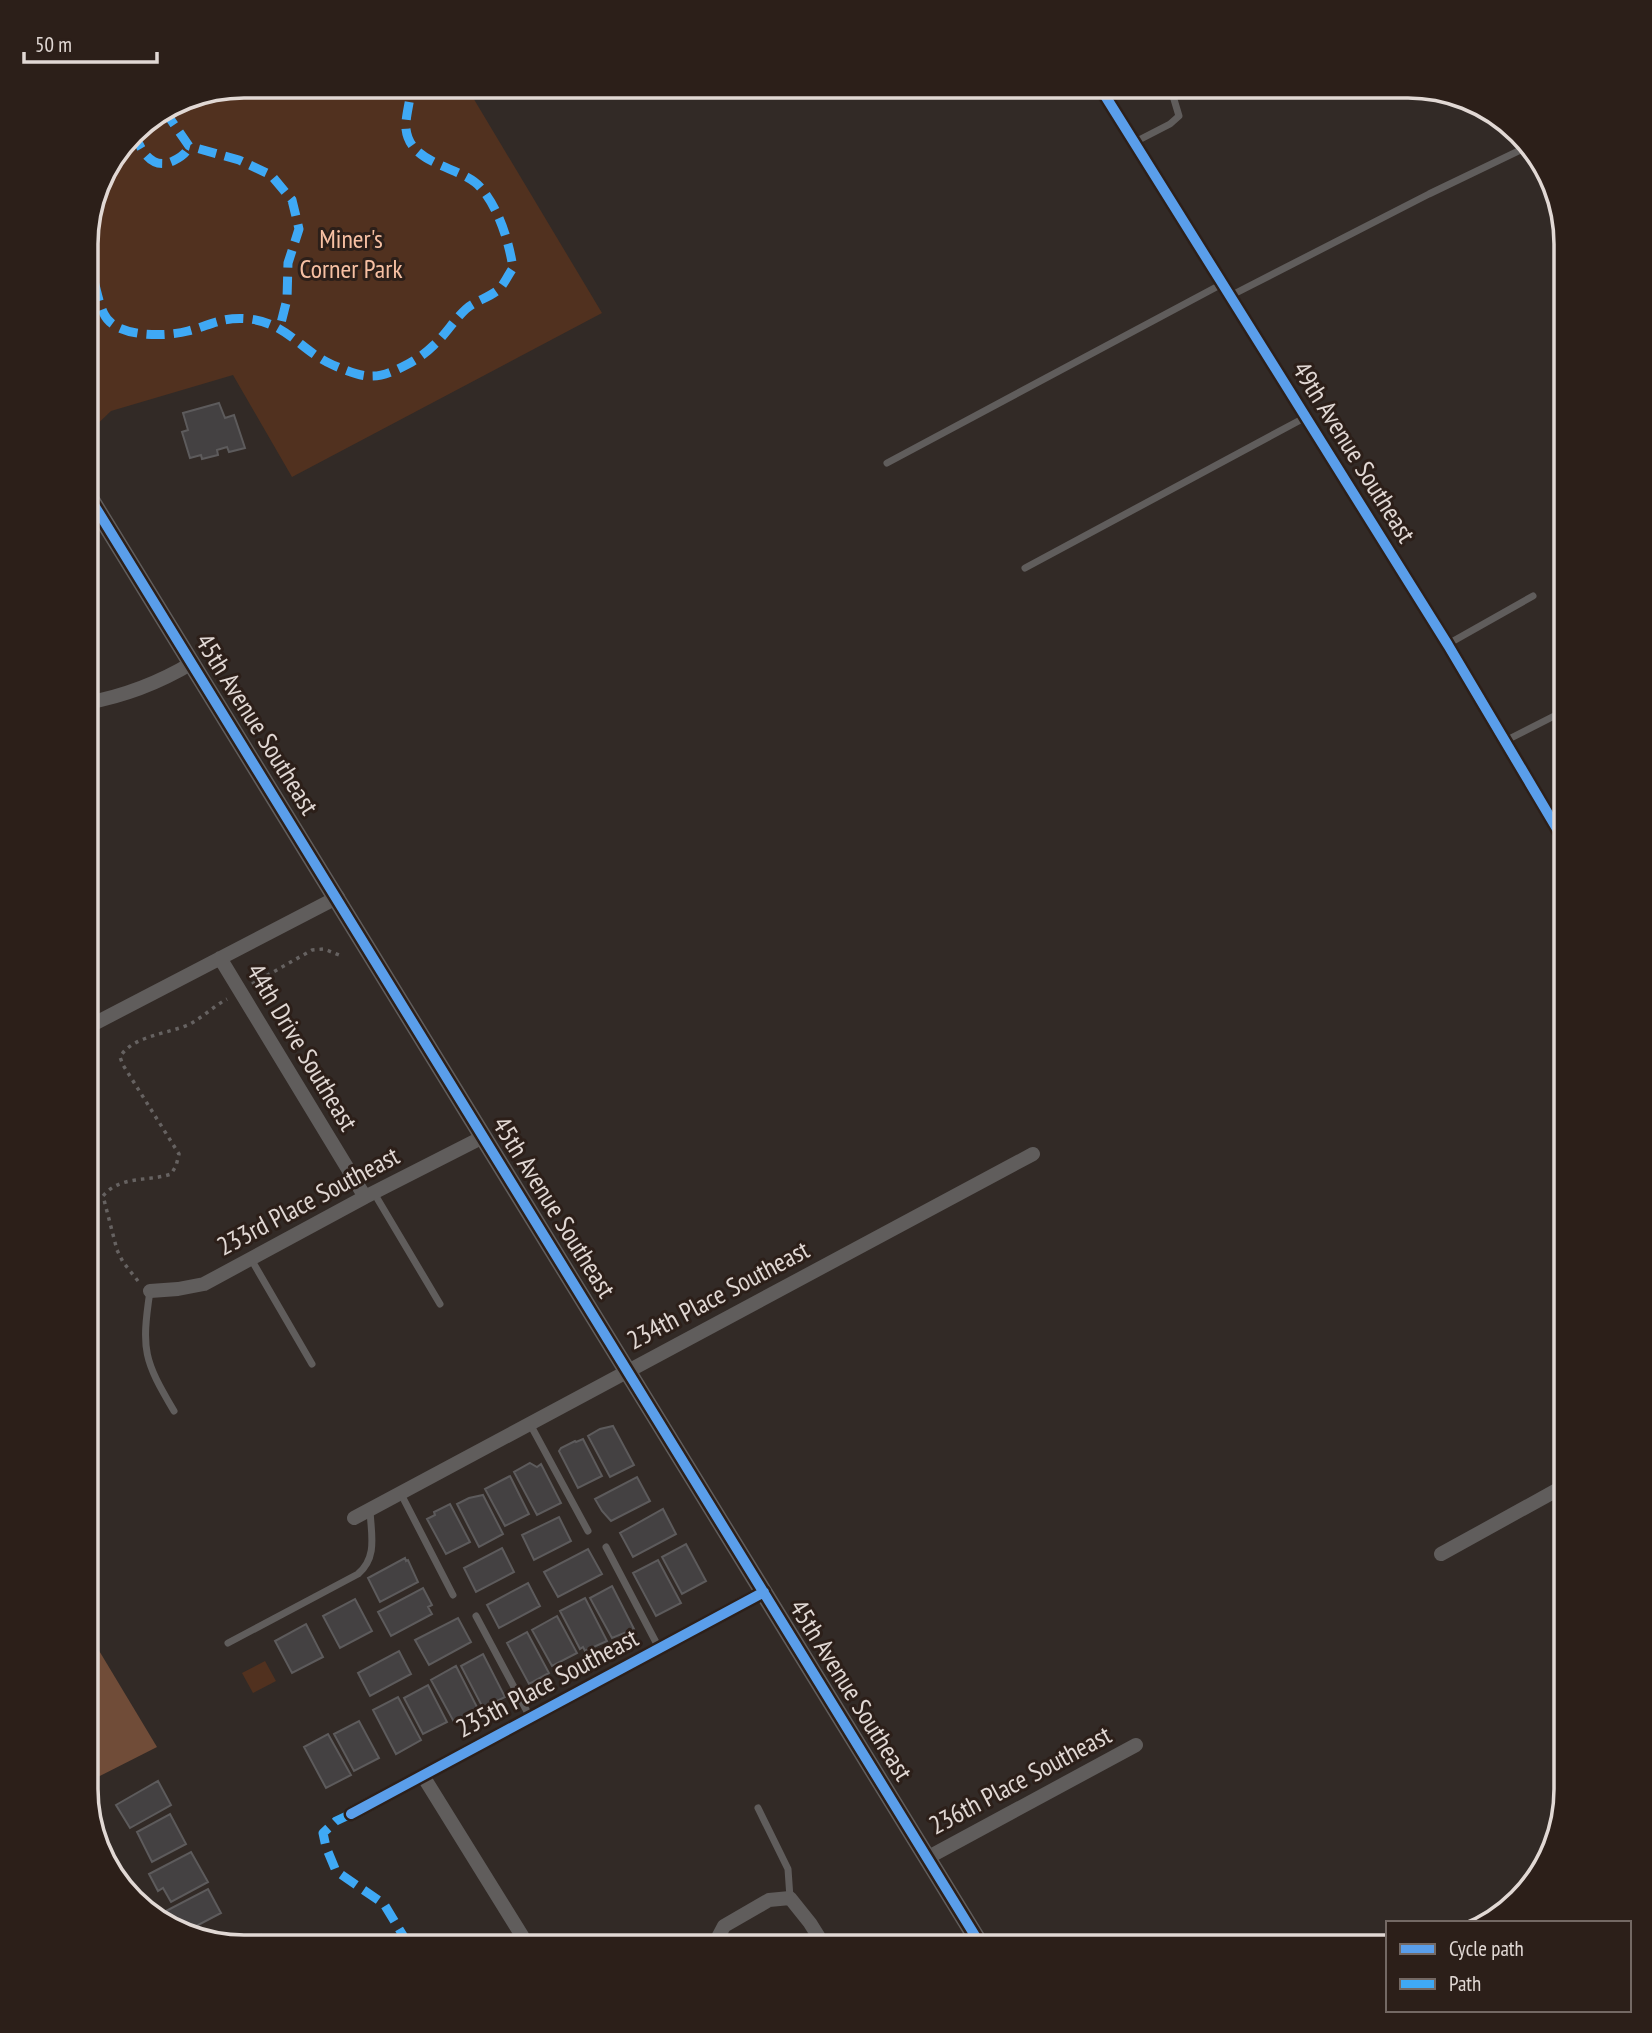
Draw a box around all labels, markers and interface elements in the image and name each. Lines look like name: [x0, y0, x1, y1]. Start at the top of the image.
scale bar: [24, 21, 158, 65]
text: 50 m: [35, 31, 72, 58]
park label: Miner's Corner Park: [300, 222, 402, 285]
street label: 49th Avenue Southeast: [1285, 355, 1423, 548]
street label: 45th Avenue Southeast: [188, 627, 326, 820]
street label: 44th Drive Southeast: [239, 957, 365, 1136]
street label: 45th Avenue Southeast: [485, 1110, 623, 1303]
street label: 233rd Place Southeast: [211, 1139, 404, 1262]
street label: 234th Place Southeast: [621, 1233, 815, 1356]
street label: 45th Avenue Southeast: [782, 1593, 920, 1786]
street label: 235th Place Southeast: [450, 1621, 644, 1744]
street label: 236th Place Southeast: [923, 1718, 1117, 1841]
legend: [1386, 1921, 1631, 2012]
text: Cycle path: [1449, 1935, 1524, 1962]
text: Path: [1449, 1970, 1481, 1997]

